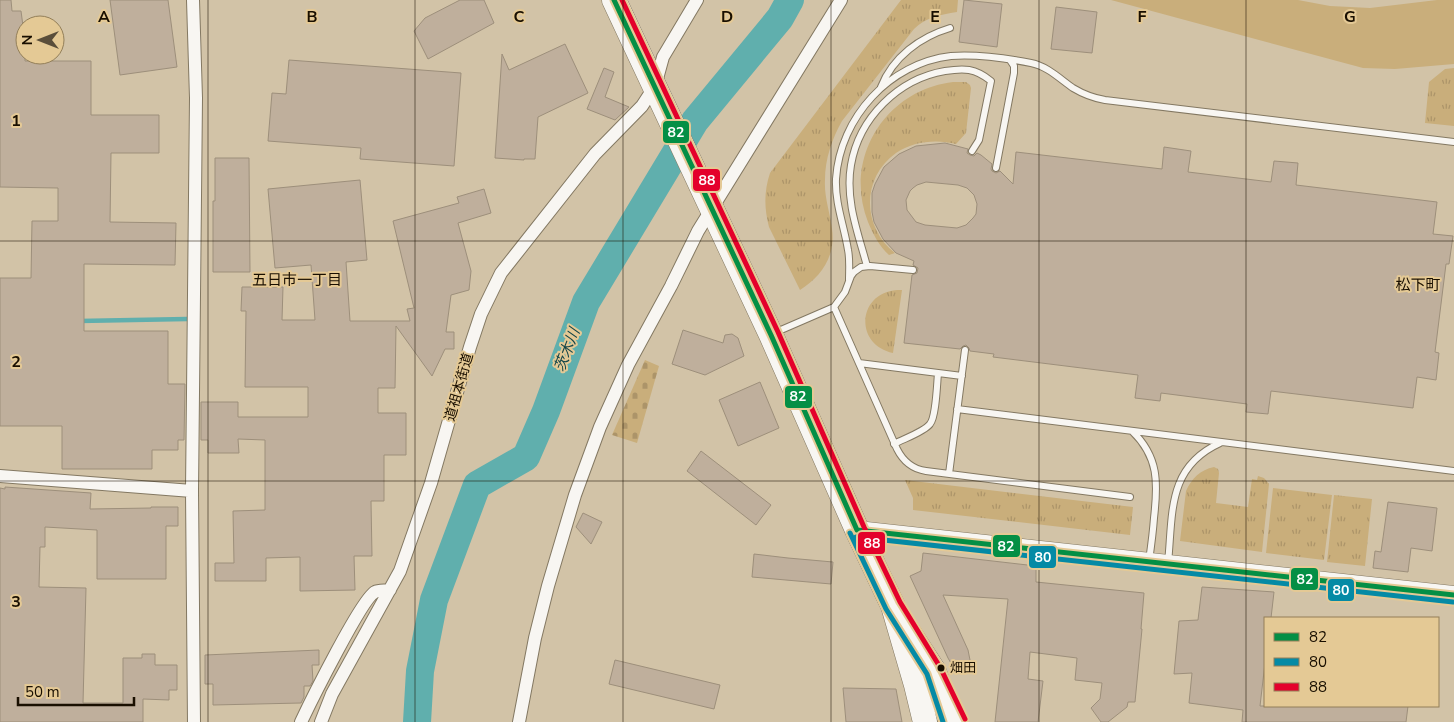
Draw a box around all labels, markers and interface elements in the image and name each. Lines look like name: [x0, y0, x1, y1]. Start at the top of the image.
text: A: [98, 6, 110, 28]
text: B: [306, 6, 318, 28]
text: C: [514, 6, 525, 28]
text: D: [721, 6, 733, 28]
text: E: [930, 6, 940, 28]
text: F: [1138, 6, 1147, 28]
text: G: [1344, 6, 1356, 28]
north arrow: [15, 15, 65, 65]
text: N: [18, 35, 37, 45]
text: 1: [11, 110, 21, 132]
line badge: 82: [662, 120, 690, 144]
text: 82: [668, 123, 684, 142]
line badge: 88: [692, 168, 721, 192]
text: 88: [699, 171, 715, 190]
district label: 五日市一丁目: [252, 270, 342, 290]
district label: 松下町: [1395, 275, 1441, 295]
water label: 茨木川: [550, 324, 585, 375]
text: 2: [11, 351, 21, 373]
street label: 道祖本街道: [440, 351, 478, 423]
line badge: 82: [784, 385, 813, 409]
text: 82: [790, 387, 806, 406]
line badge: 88: [857, 531, 886, 555]
text: 88: [864, 534, 880, 553]
line badge: 82: [992, 534, 1021, 558]
text: 82: [998, 537, 1014, 556]
line badge: 80: [1028, 545, 1057, 569]
text: 80: [1035, 548, 1051, 567]
line badge: 82: [1290, 567, 1319, 591]
text: 82: [1297, 570, 1313, 589]
line badge: 80: [1327, 578, 1355, 602]
text: 80: [1333, 581, 1349, 600]
text: 3: [11, 591, 21, 613]
legend: [1264, 617, 1439, 707]
text: 82: [1309, 627, 1327, 647]
text: 80: [1309, 652, 1327, 672]
place label: 畑田: [950, 659, 976, 677]
marker: 畑田: [936, 663, 946, 673]
scale bar: [18, 674, 134, 706]
text: 88: [1309, 677, 1327, 697]
text: 50 m: [25, 682, 60, 702]

